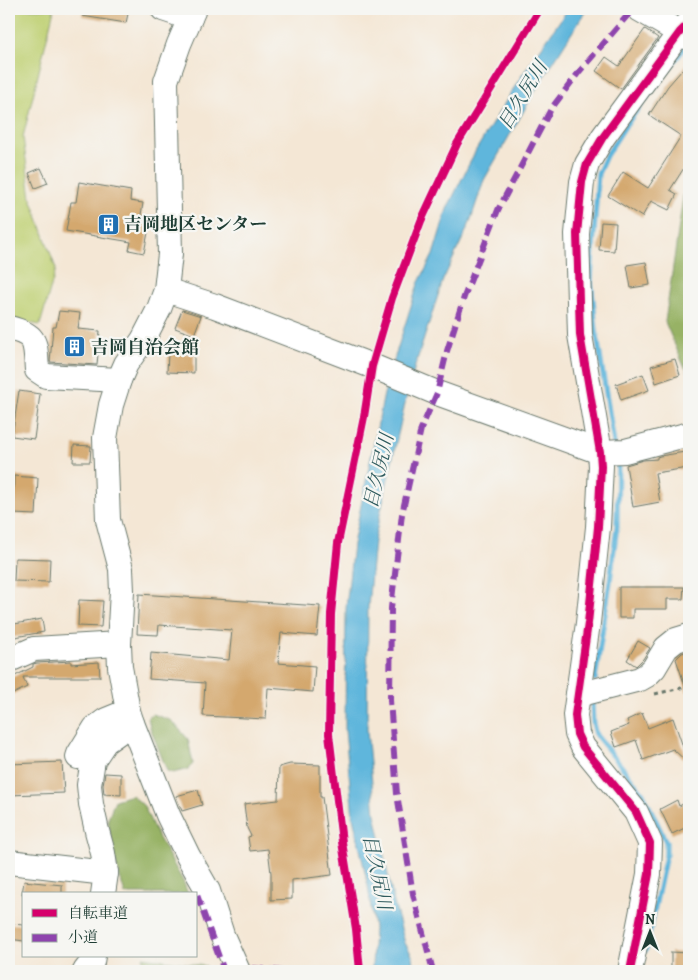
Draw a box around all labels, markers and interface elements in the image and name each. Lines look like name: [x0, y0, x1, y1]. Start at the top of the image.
water label: 目久尻川: [492, 55, 555, 135]
building icon: 吉岡地区センター: [96, 212, 120, 236]
place label: 吉岡地区センター: [124, 212, 267, 236]
building icon: 吉岡自治会館: [63, 335, 87, 359]
place label: 吉岡自治会館: [91, 335, 199, 359]
water label: 目久尻川: [358, 429, 401, 511]
water label: 目久尻川: [356, 832, 398, 914]
legend: [22, 892, 198, 958]
text: 自転車道: [68, 903, 128, 923]
north arrow: [626, 908, 676, 958]
text: N: [645, 910, 655, 929]
text: 小道: [68, 927, 98, 947]

